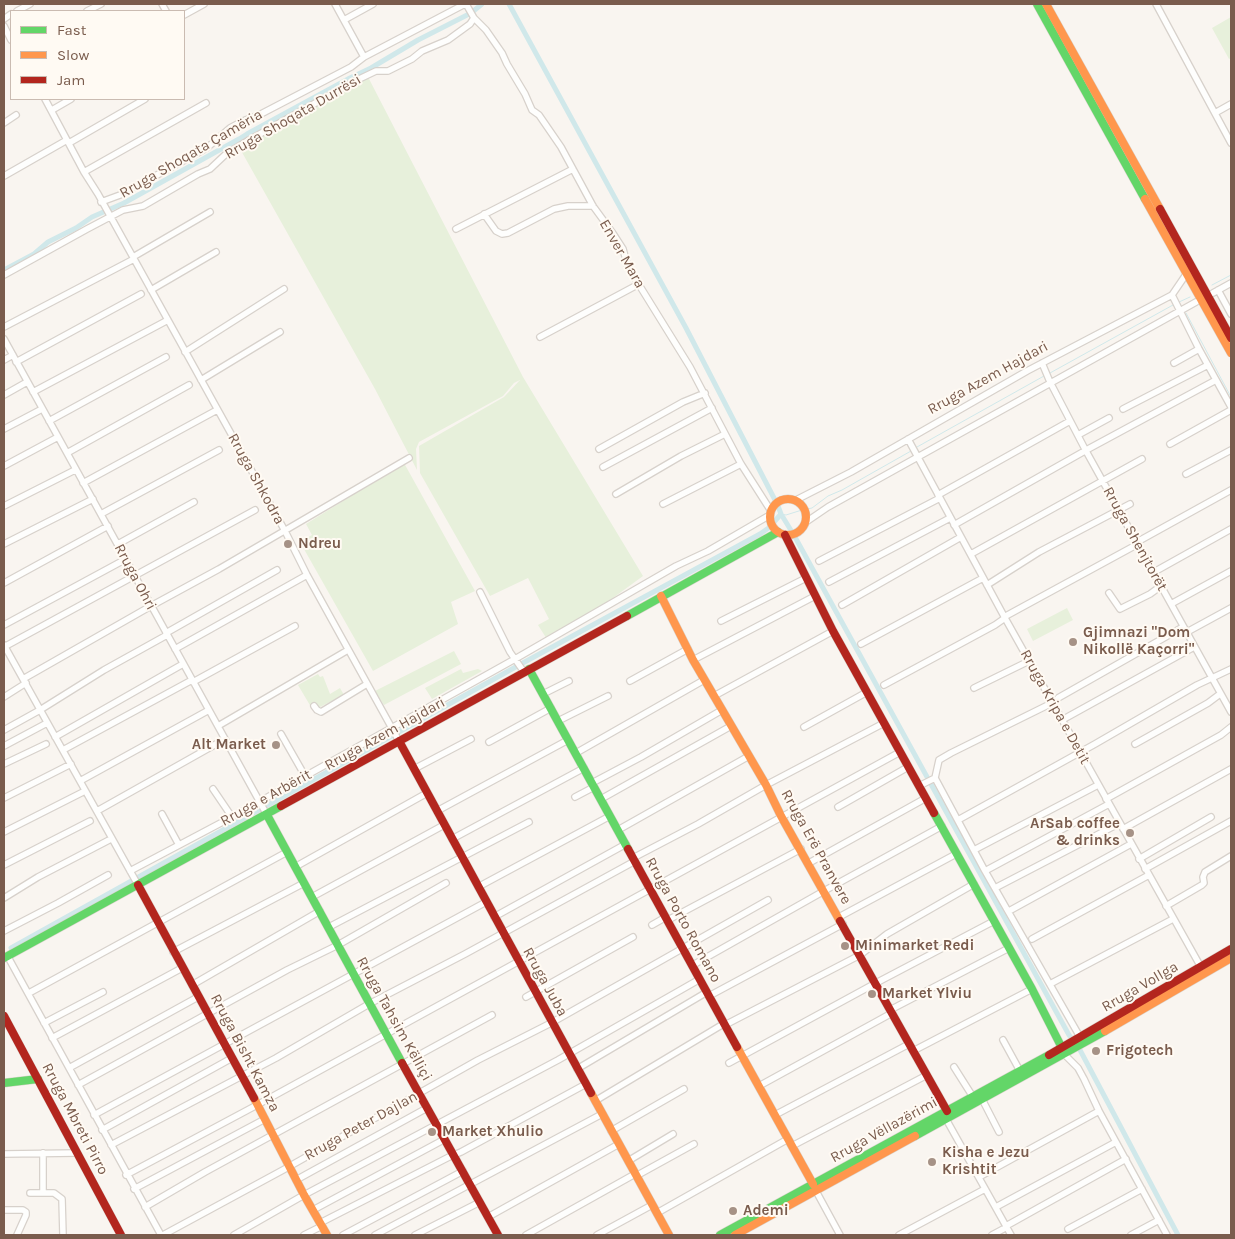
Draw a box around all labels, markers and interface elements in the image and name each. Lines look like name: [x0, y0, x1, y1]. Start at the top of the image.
legend: [10, 10, 185, 100]
text: Fast: [57, 21, 86, 39]
text: Slow: [57, 46, 89, 64]
text: Jam: [57, 71, 85, 89]
street label: Rruga Shoqata Durrësi: [222, 71, 364, 163]
street label: Rruga Shoqata Çamëria: [116, 106, 266, 202]
street label: Enver Mara: [595, 216, 649, 292]
street label: Rruga Azem Hajdari: [925, 337, 1051, 419]
street label: Rruga Shkodra: [224, 430, 288, 528]
street label: Rruga Shenjtorët: [1099, 484, 1171, 594]
place label: Ndreu: [298, 535, 341, 553]
marker: Ndreu: [282, 538, 294, 550]
street label: Rruga Ohri: [110, 541, 160, 613]
place label: Gjimnazi "Dom Nikollë Kaçorri": [1083, 624, 1194, 659]
marker: Gjimnazi "Dom Nikollë Kaçorri": [1067, 636, 1079, 648]
street label: Rruga Kripa e Detit: [1016, 647, 1094, 767]
street label: Rruga Azem Hajdari: [322, 693, 448, 775]
place label: Alt Market: [192, 736, 266, 754]
marker: Alt Market: [270, 739, 282, 751]
street label: Rruga e Arbërit: [217, 766, 315, 830]
street label: Rruga Erë Pranvere: [777, 786, 855, 908]
place label: ArSab coffee & drinks: [1030, 815, 1120, 850]
marker: ArSab coffee & drinks: [1124, 827, 1136, 839]
street label: Rruga Porto Romano: [641, 854, 725, 986]
place label: Minimarket Redi: [855, 937, 974, 955]
marker: Minimarket Redi: [839, 940, 851, 952]
street label: Rruga Juba: [519, 944, 571, 1020]
street label: Rruga Tahsim Këlliçi: [352, 954, 436, 1084]
street label: Rruga Vollga: [1099, 958, 1181, 1016]
place label: Market Ylviu: [882, 985, 972, 1003]
marker: Market Ylviu: [866, 988, 878, 1000]
street label: Rruga Bisht Kamza: [206, 991, 284, 1115]
place label: Frigotech: [1106, 1042, 1173, 1060]
marker: Frigotech: [1090, 1045, 1102, 1057]
street label: Rruga Mbreti Pirro: [38, 1060, 112, 1178]
street label: Rruga Peter Dajlan: [301, 1087, 421, 1165]
street label: Rruga Vëllazërimi: [827, 1093, 941, 1167]
place label: Market Xhulio: [442, 1123, 543, 1141]
marker: Market Xhulio: [426, 1126, 438, 1138]
place label: Kisha e Jezu Krishtit: [942, 1144, 1030, 1179]
marker: Kisha e Jezu Krishtit: [926, 1156, 938, 1168]
place label: Ademi: [743, 1202, 789, 1220]
marker: Ademi: [727, 1205, 739, 1217]

